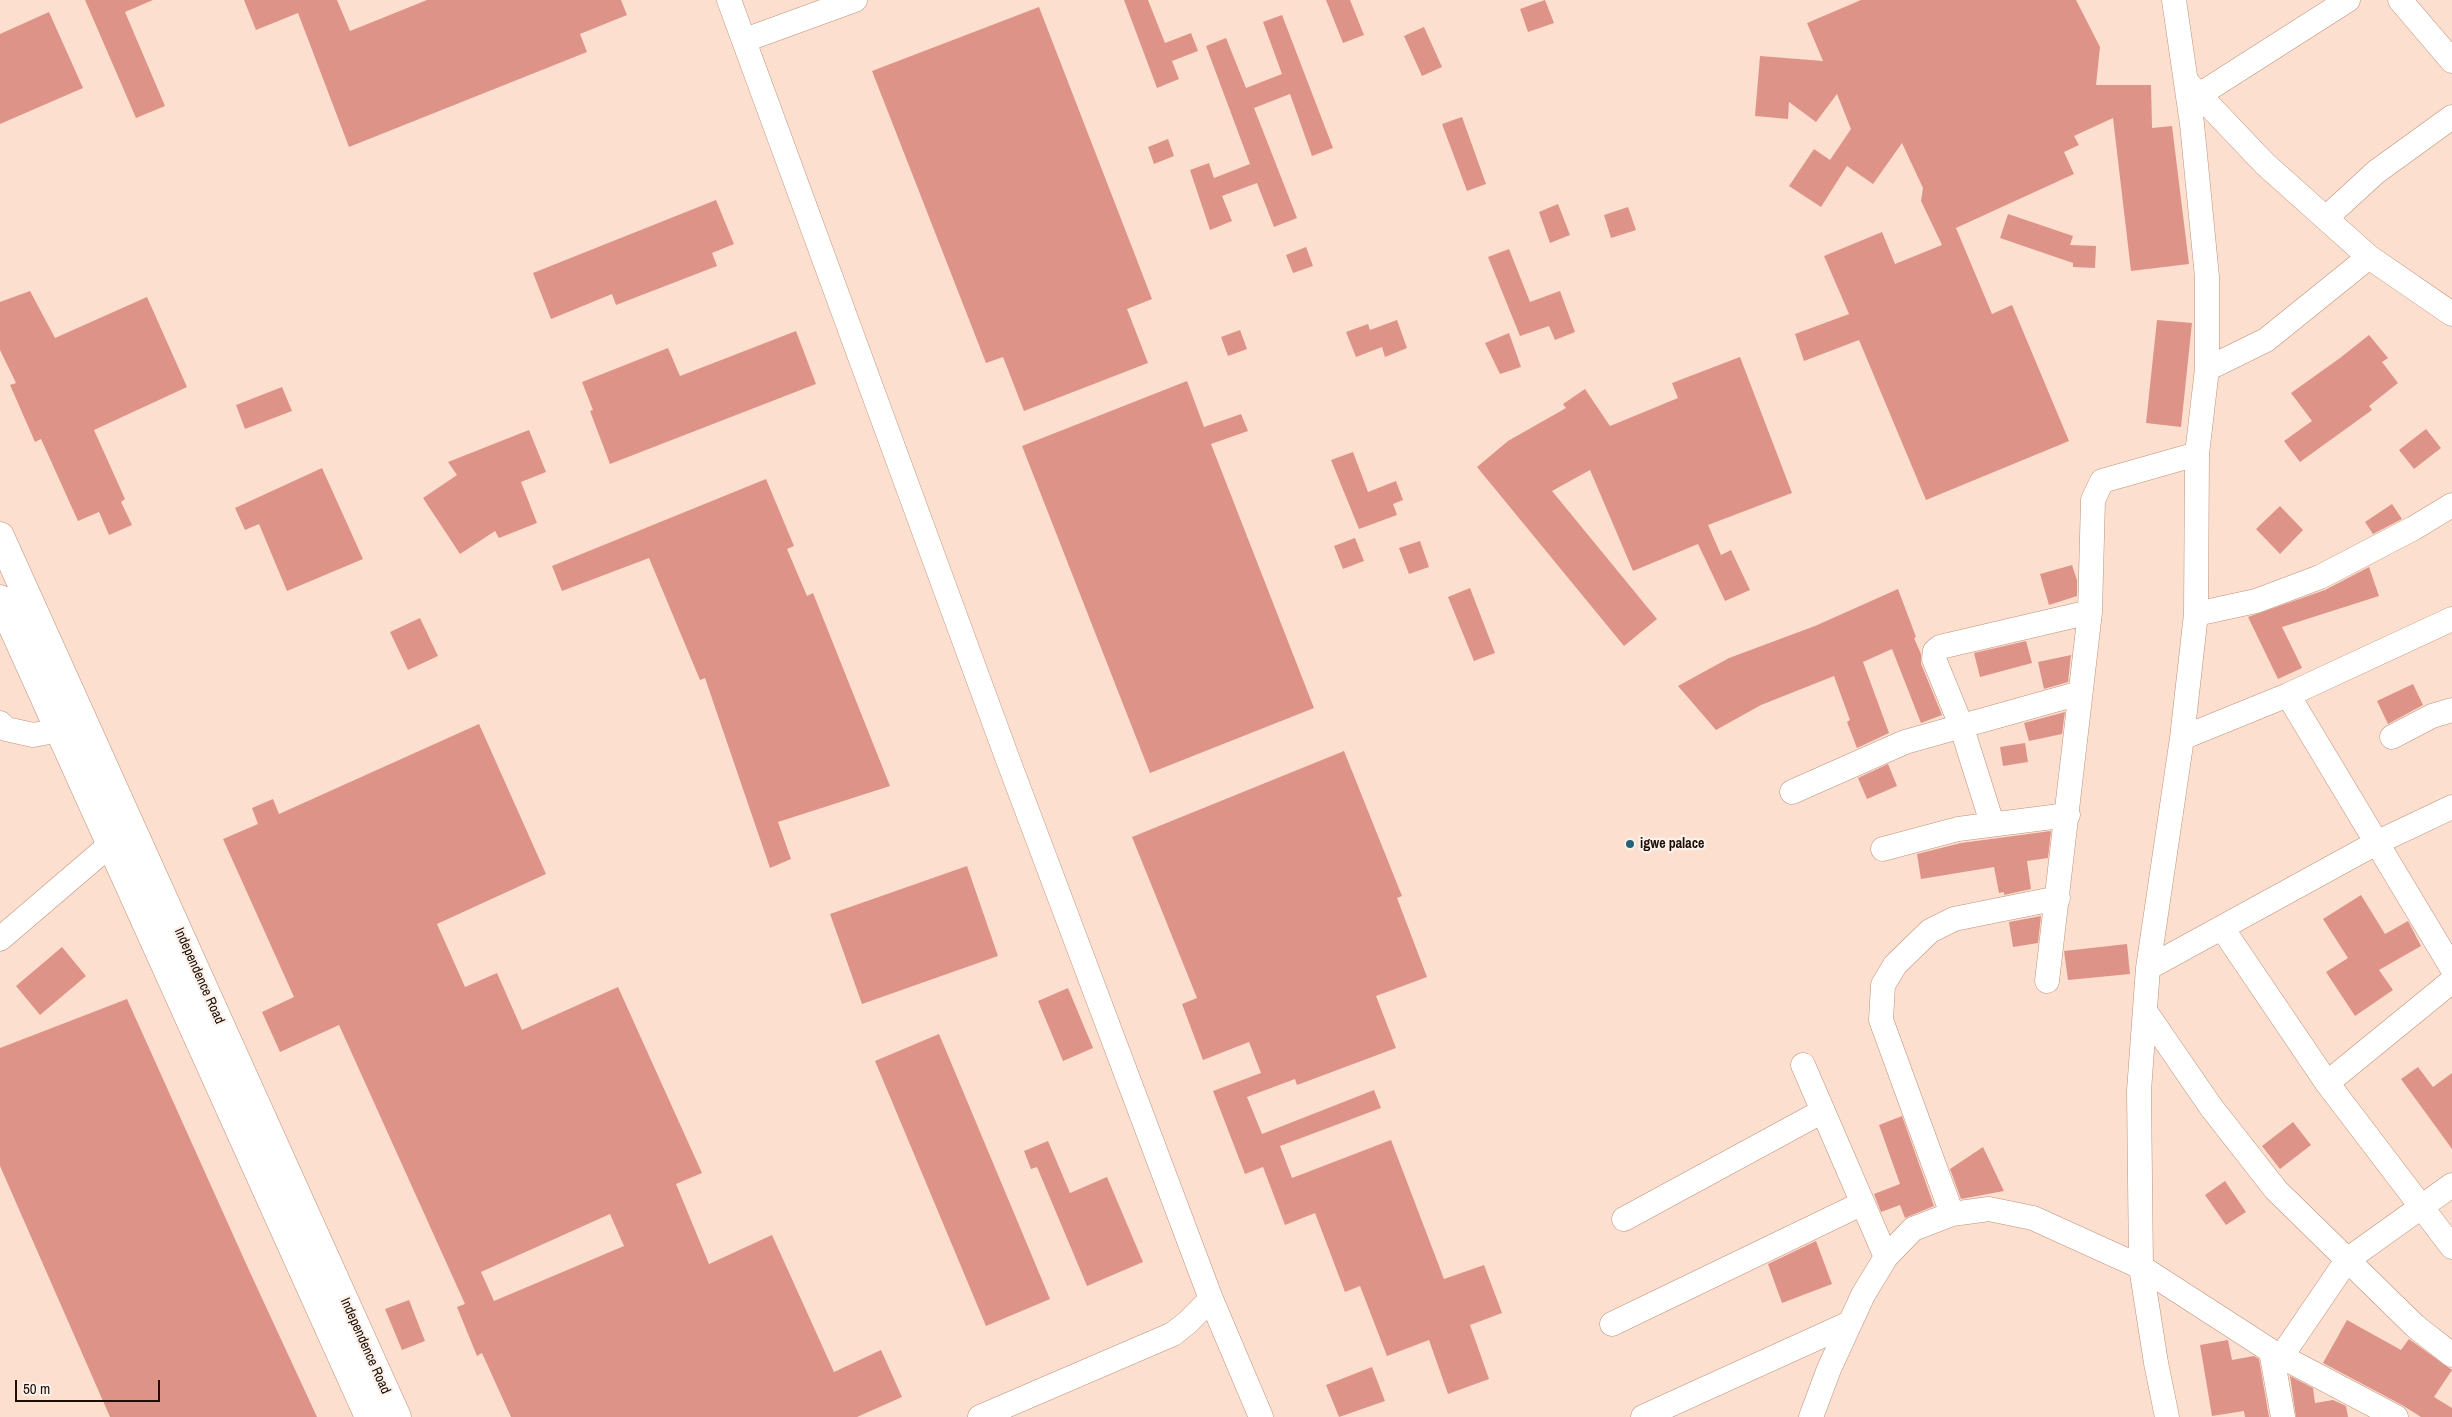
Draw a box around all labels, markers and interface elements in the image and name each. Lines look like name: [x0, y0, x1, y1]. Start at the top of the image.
place label: igwe palace: [1640, 836, 1704, 852]
marker: igwe palace: [1624, 838, 1636, 850]
street label: Independence Road: [170, 925, 228, 1027]
street label: Independence Road: [336, 1295, 394, 1397]
scale bar: [18, 1370, 162, 1402]
text: 50 m: [23, 1378, 50, 1399]

